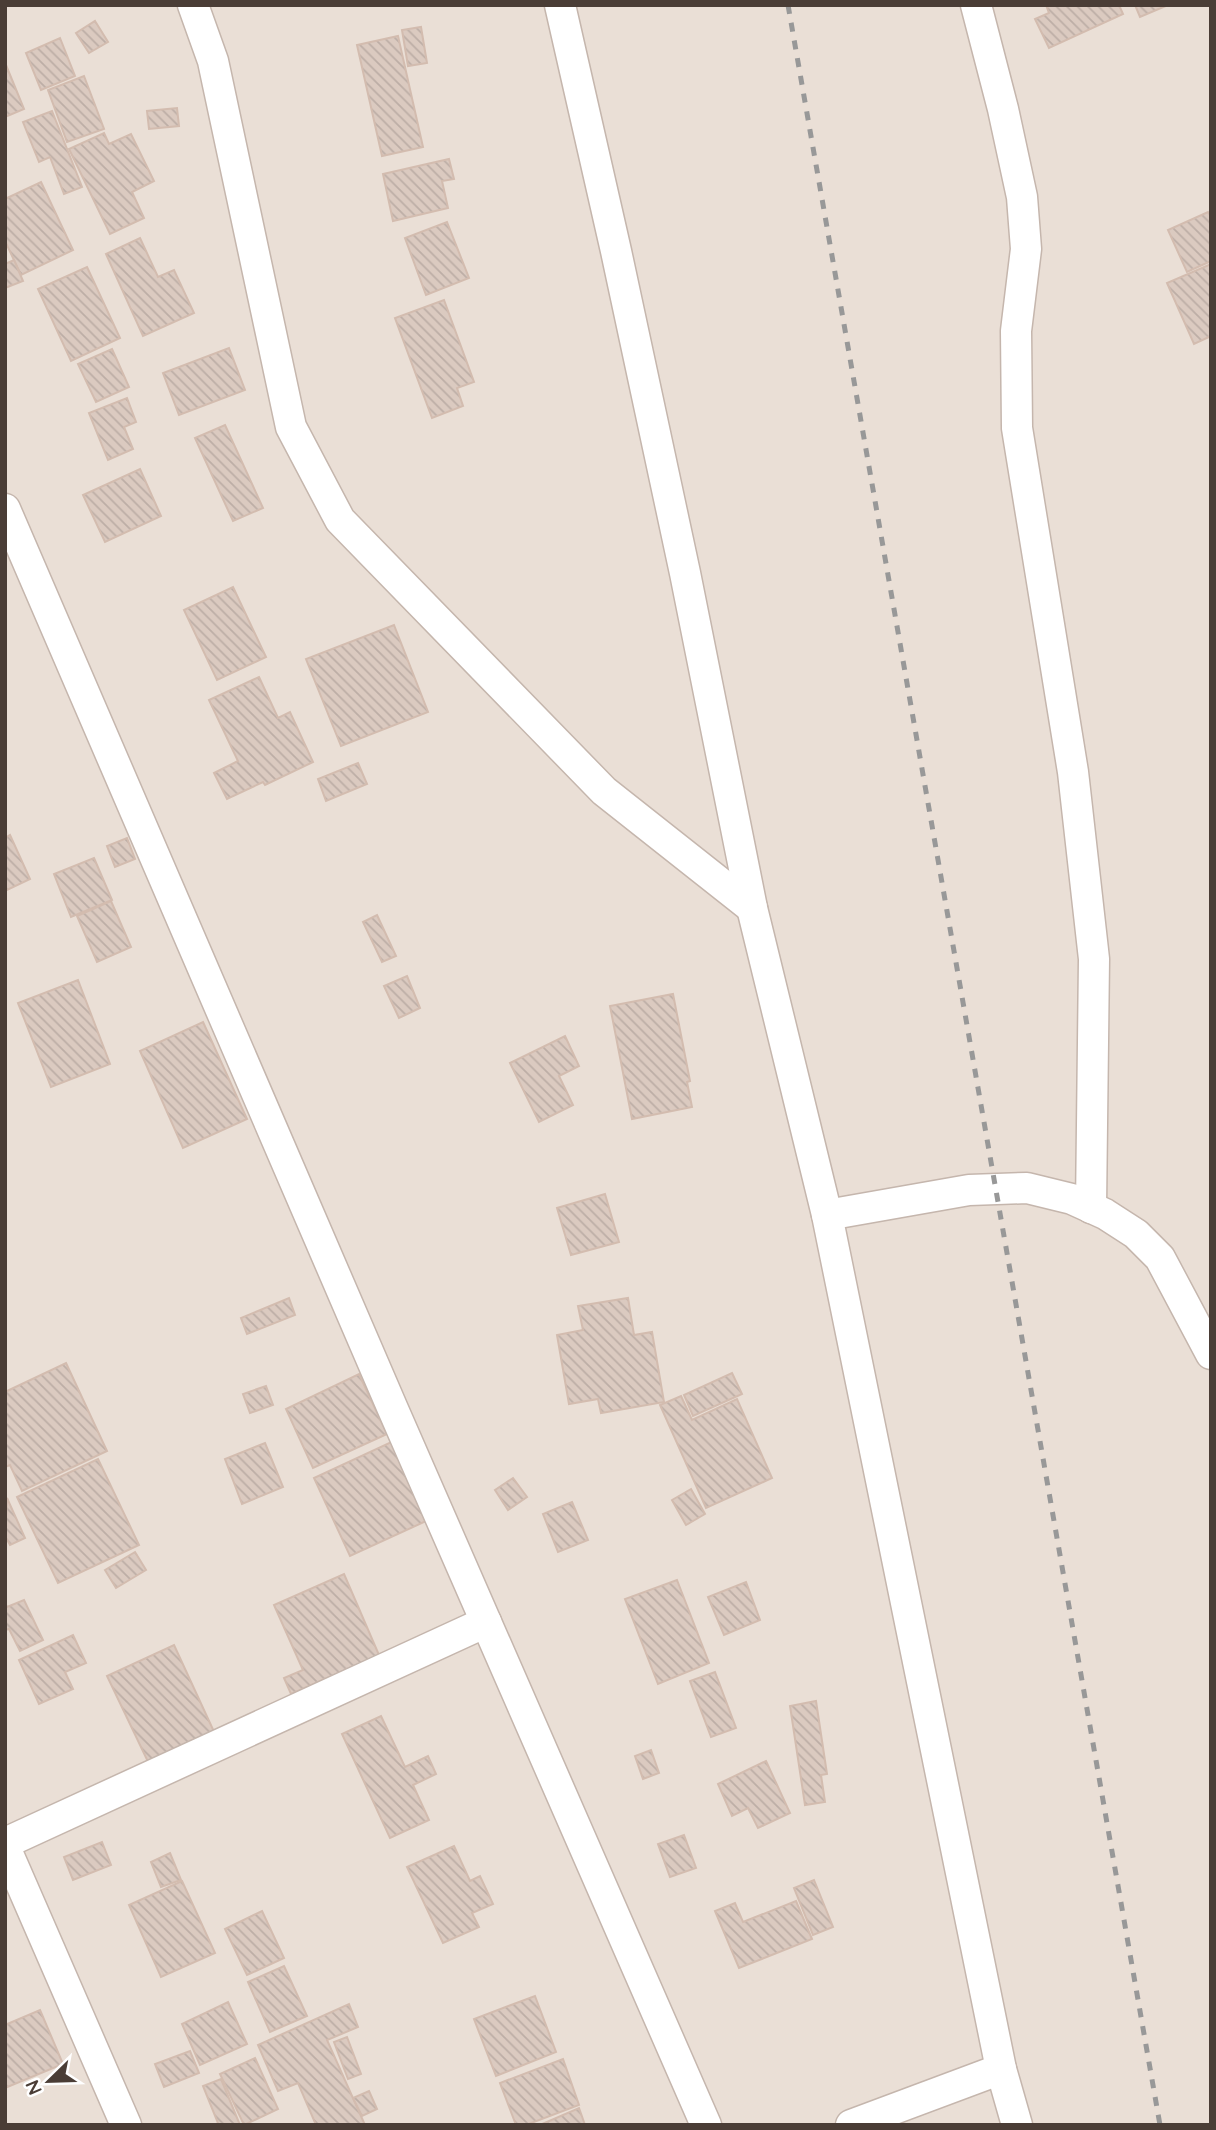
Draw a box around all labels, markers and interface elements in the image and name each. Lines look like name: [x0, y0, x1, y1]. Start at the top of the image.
north arrow: [14, 2046, 84, 2116]
text: N: [20, 2077, 47, 2099]

